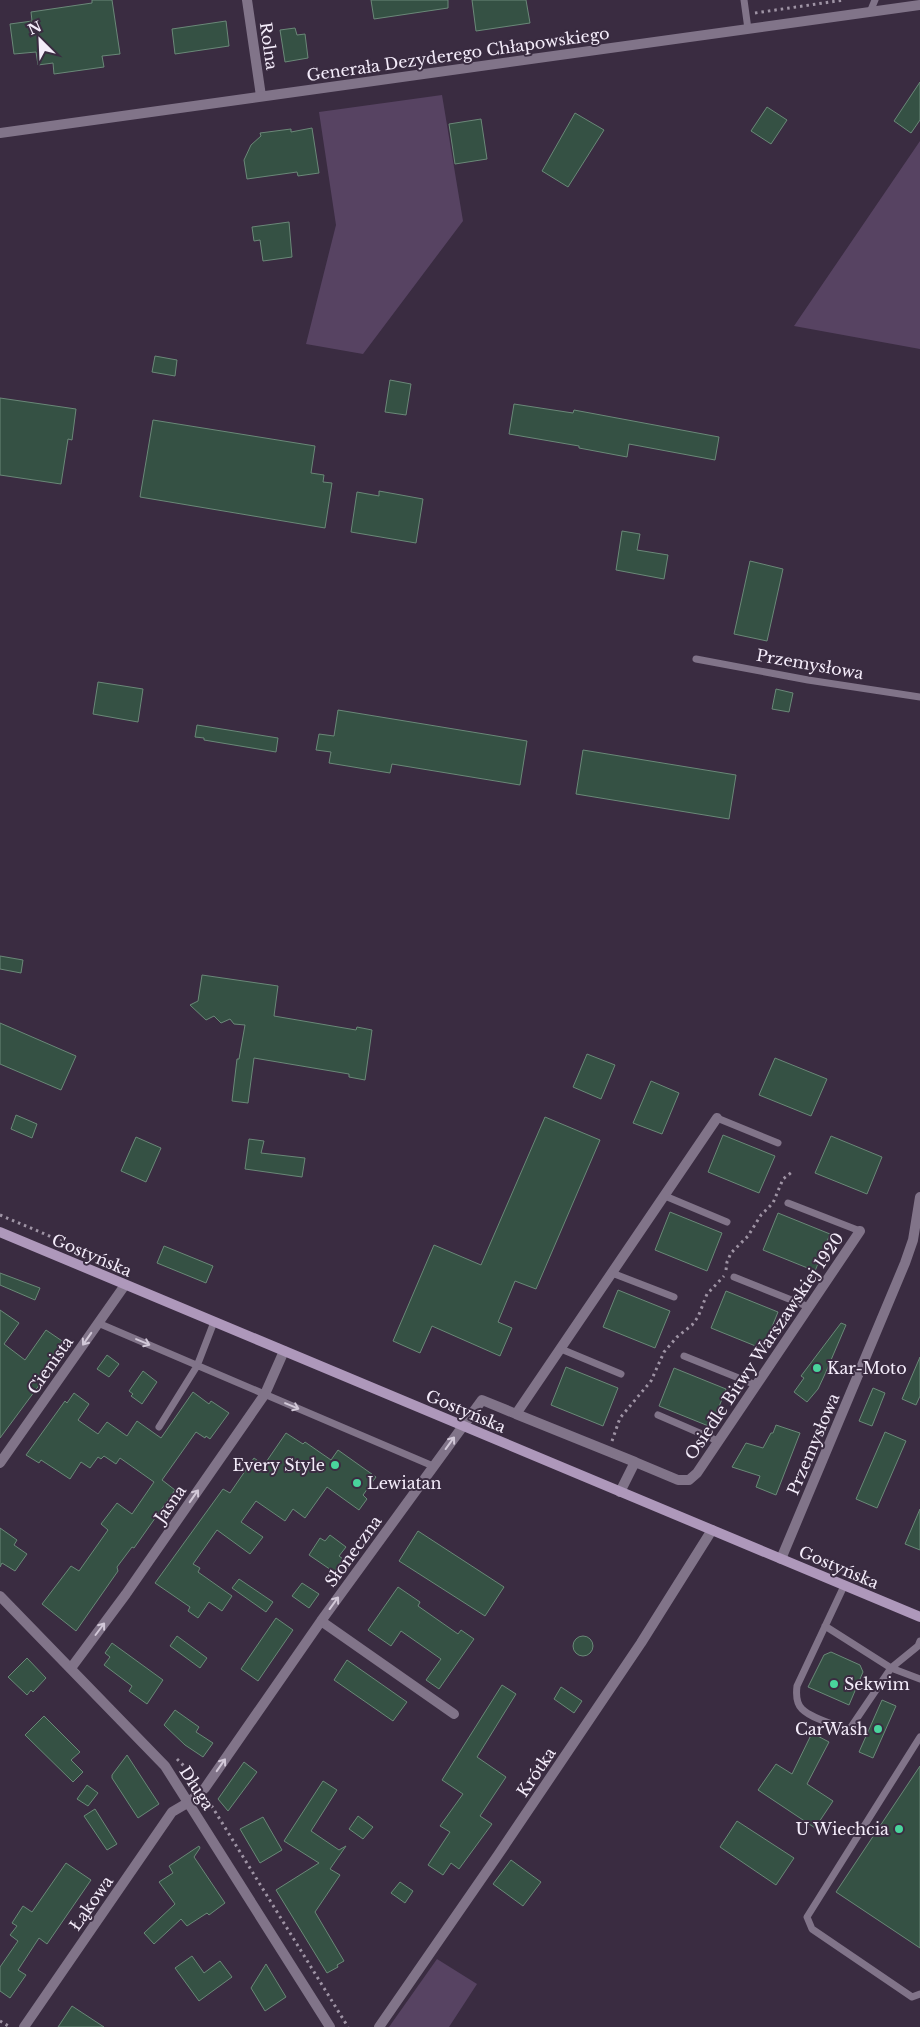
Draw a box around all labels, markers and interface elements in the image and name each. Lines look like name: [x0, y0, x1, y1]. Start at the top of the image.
north arrow: [15, 15, 65, 65]
text: N: [25, 17, 44, 39]
street label: Rolna: [256, 21, 282, 71]
street label: Generała Dezyderego Chłapowskiego: [305, 23, 611, 85]
street label: Przemysłowa: [755, 645, 865, 683]
street label: Gostyńska: [49, 1229, 135, 1281]
street label: Osiedle Bitwy Warszawskiej 1920: [680, 1229, 848, 1463]
street label: Cienista: [23, 1332, 77, 1398]
one-way arrow: [82, 1332, 92, 1346]
one-way arrow: [135, 1338, 150, 1348]
place label: Kar-Moto: [827, 1358, 907, 1378]
marker: Kar-Moto: [811, 1362, 823, 1374]
street label: Gostyńska: [423, 1385, 509, 1437]
street label: Przemysłowa: [783, 1390, 843, 1498]
one-way arrow: [284, 1402, 299, 1411]
one-way arrow: [445, 1437, 455, 1451]
place label: Every Style: [232, 1455, 325, 1475]
marker: Every Style: [329, 1459, 341, 1471]
place label: Lewiatan: [367, 1473, 441, 1493]
marker: Lewiatan: [351, 1477, 363, 1489]
street label: Jasna: [149, 1481, 190, 1528]
one-way arrow: [189, 1489, 199, 1503]
street label: Słoneczna: [320, 1511, 386, 1591]
street label: Gostyńska: [796, 1541, 882, 1593]
one-way arrow: [329, 1596, 339, 1610]
one-way arrow: [95, 1622, 105, 1636]
place label: Sekwim: [844, 1674, 910, 1694]
marker: Sekwim: [828, 1678, 840, 1690]
place label: CarWash: [795, 1719, 868, 1739]
marker: CarWash: [872, 1723, 884, 1735]
street label: Krótka: [512, 1743, 560, 1800]
one-way arrow: [216, 1758, 226, 1772]
street label: Długa: [175, 1762, 219, 1814]
place label: U Wiechcia: [795, 1819, 889, 1839]
marker: U Wiechcia: [893, 1823, 905, 1835]
street label: Łąkowa: [65, 1872, 117, 1934]

